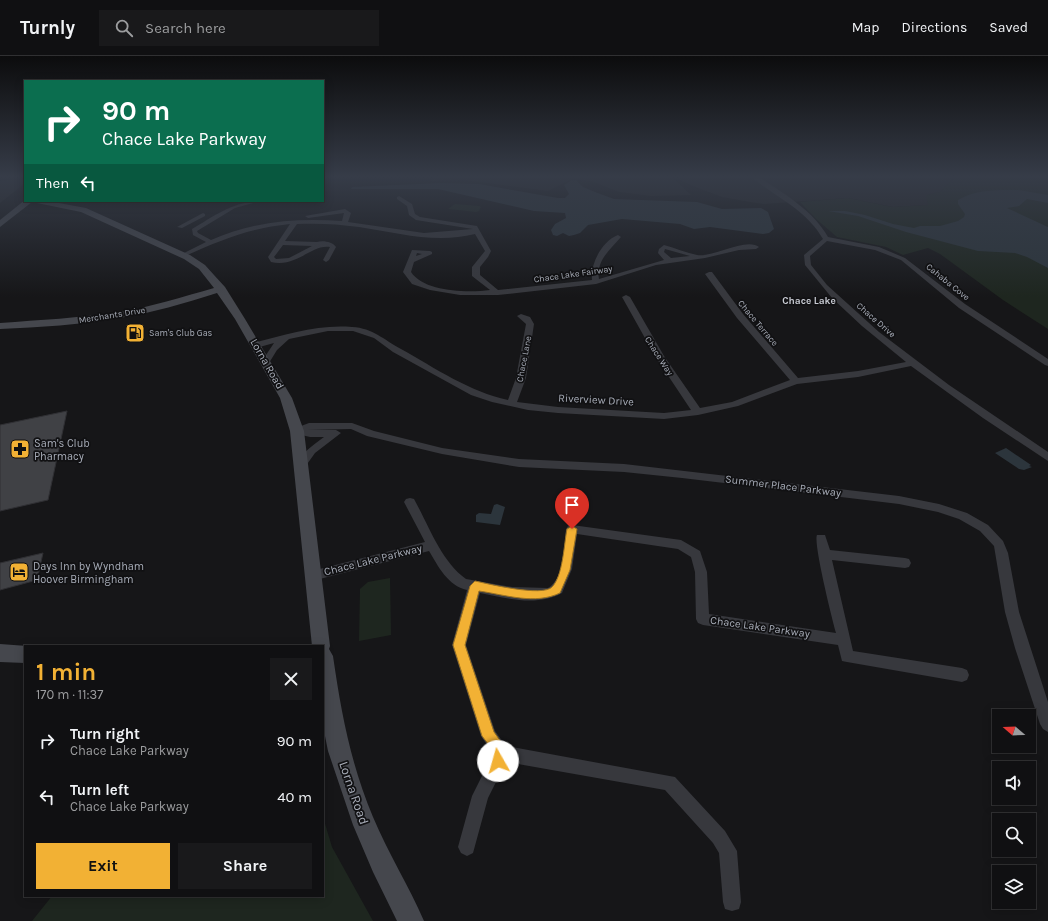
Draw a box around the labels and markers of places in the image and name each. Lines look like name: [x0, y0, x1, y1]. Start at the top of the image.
fuel station icon: Sam's Club Gas: [124, 322, 146, 344]
place label: Sam's Club Gas: [149, 328, 213, 338]
place label: Sam's Club Pharmacy: [34, 437, 90, 463]
pharmacy icon: Sam's Club Pharmacy: [9, 438, 31, 460]
pin: [555, 488, 589, 529]
place label: Days Inn by Wyndham Hoover Birmingham: [33, 560, 144, 586]
hotel icon: Days Inn by Wyndham Hoover Birmingham: [8, 561, 30, 583]

